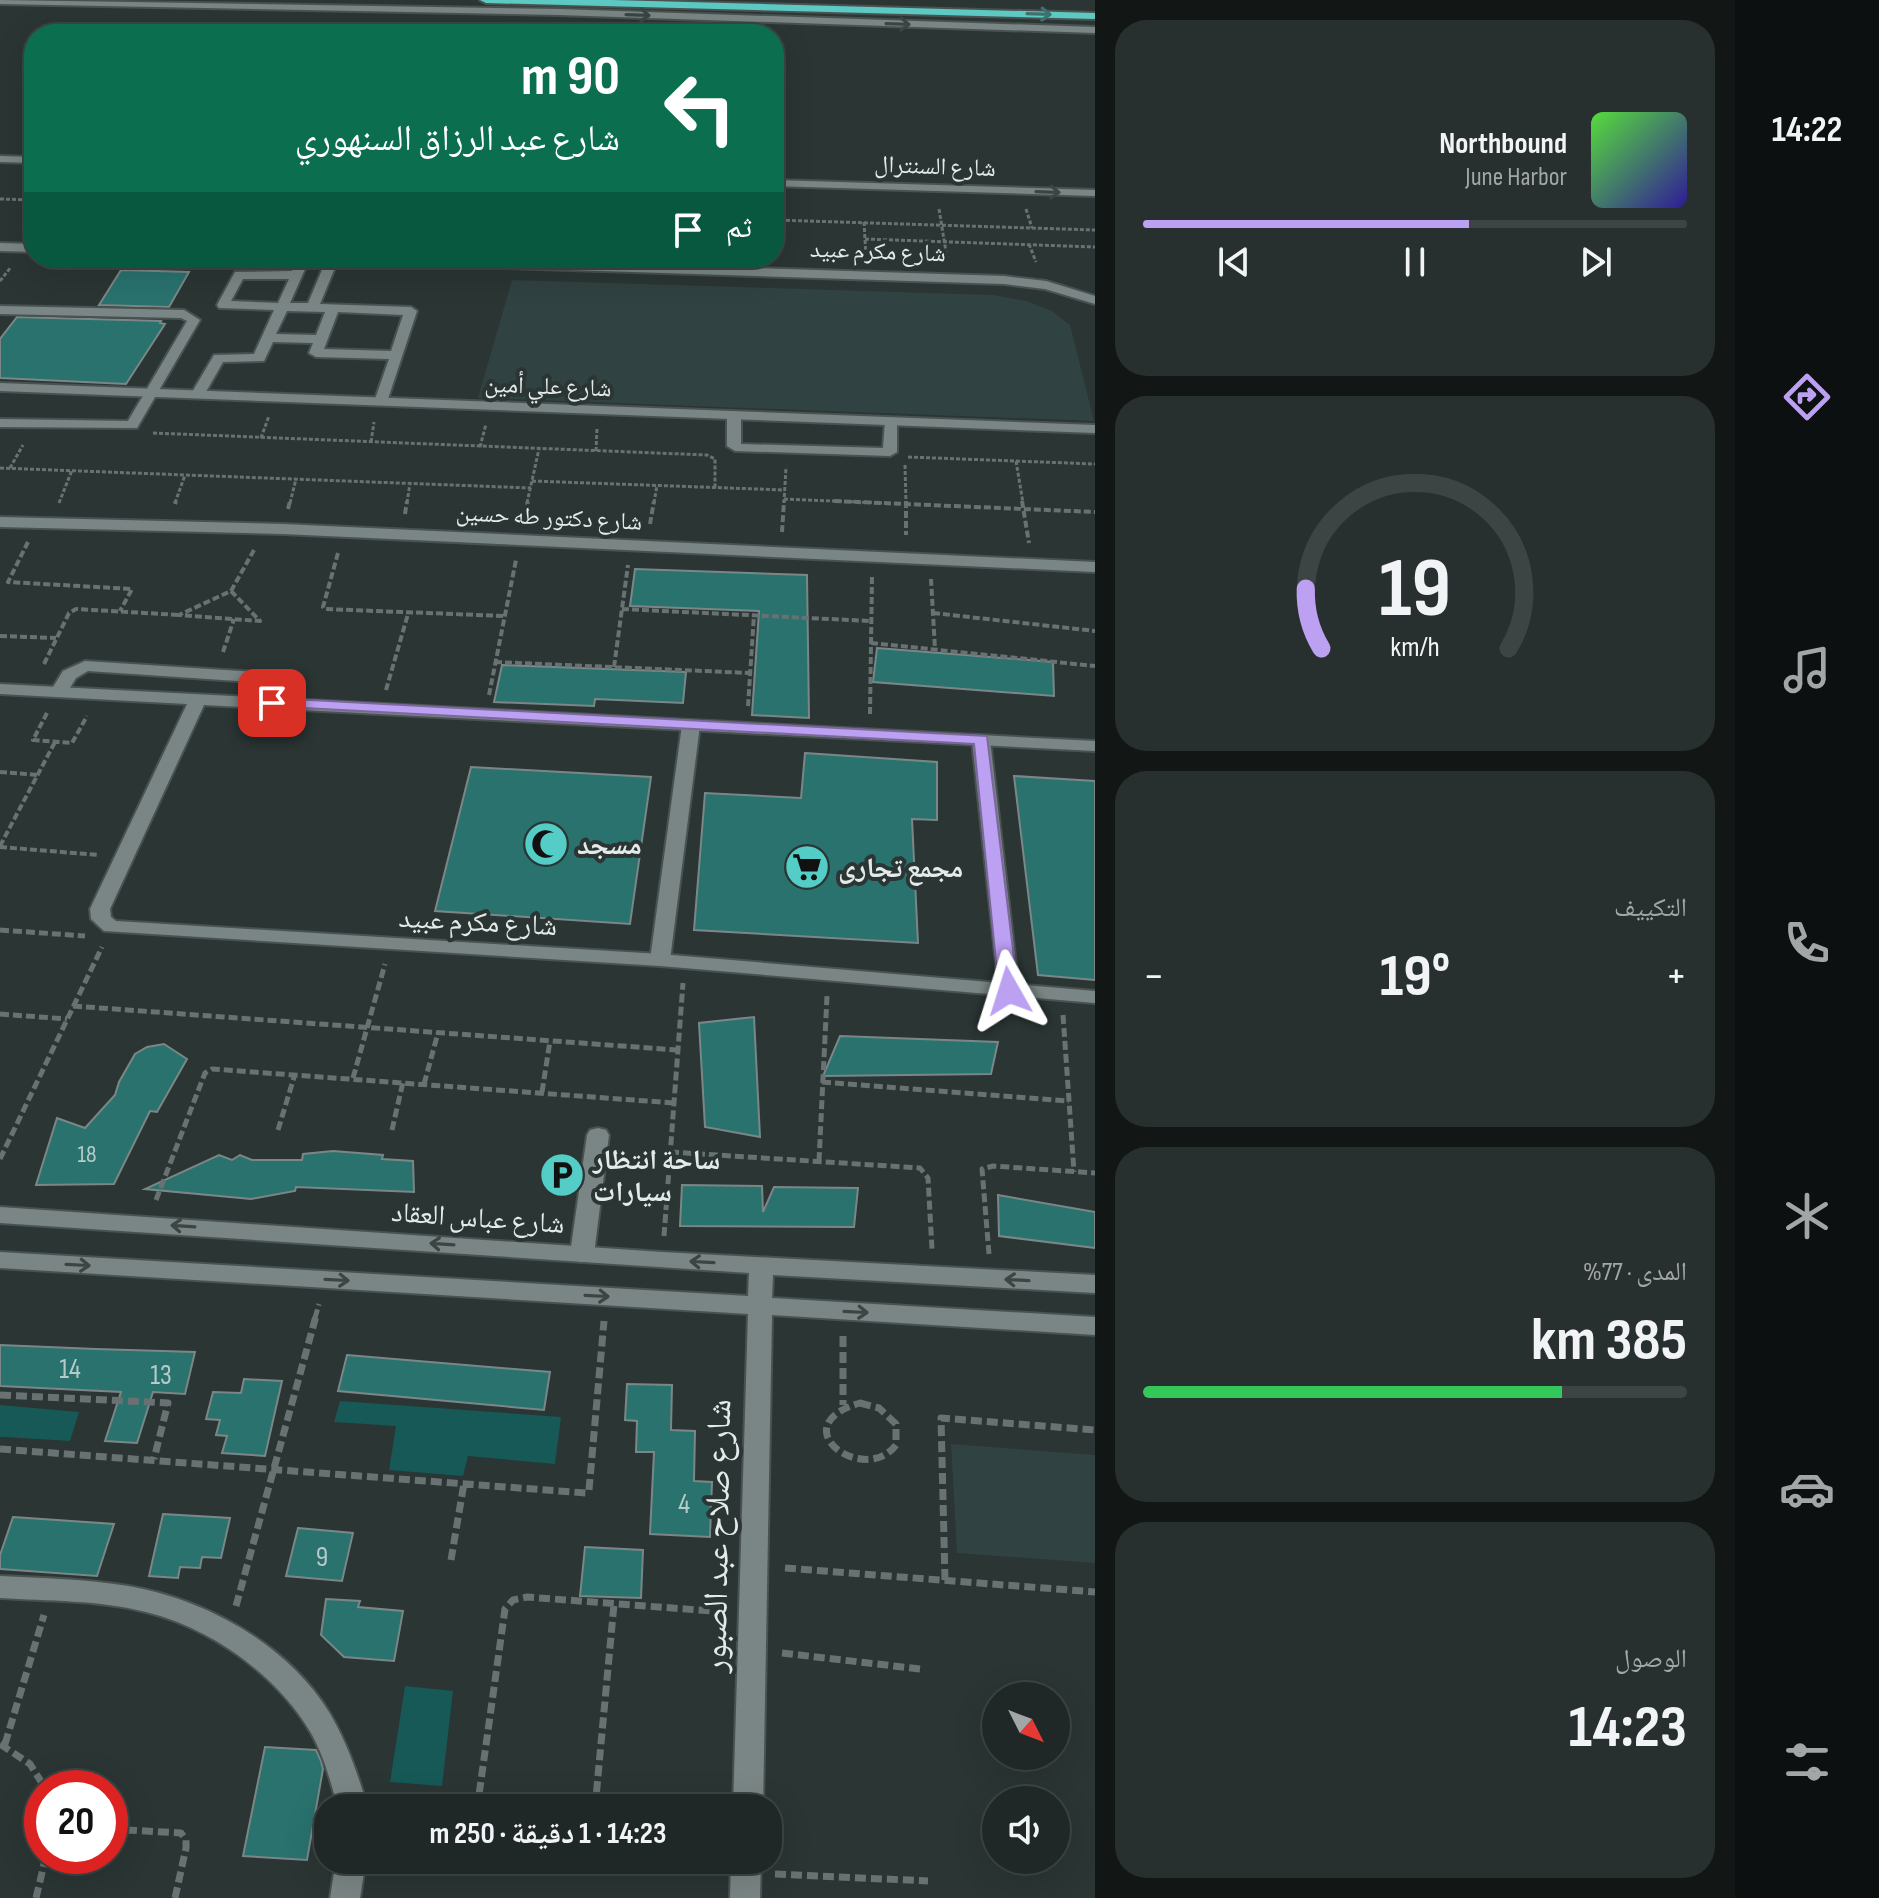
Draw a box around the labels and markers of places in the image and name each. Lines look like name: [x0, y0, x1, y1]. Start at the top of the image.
pin: [238, 669, 306, 737]
mosque icon: مسجد: [522, 820, 570, 868]
place label: مسجد: [577, 829, 642, 862]
supermarket icon: مجمع تجارى: [783, 843, 831, 891]
place label: مجمع تجارى: [838, 852, 963, 886]
place label: ساحة انتظار سيارات: [592, 1144, 720, 1209]
parking icon: ساحة انتظار سيارات: [538, 1151, 586, 1199]

